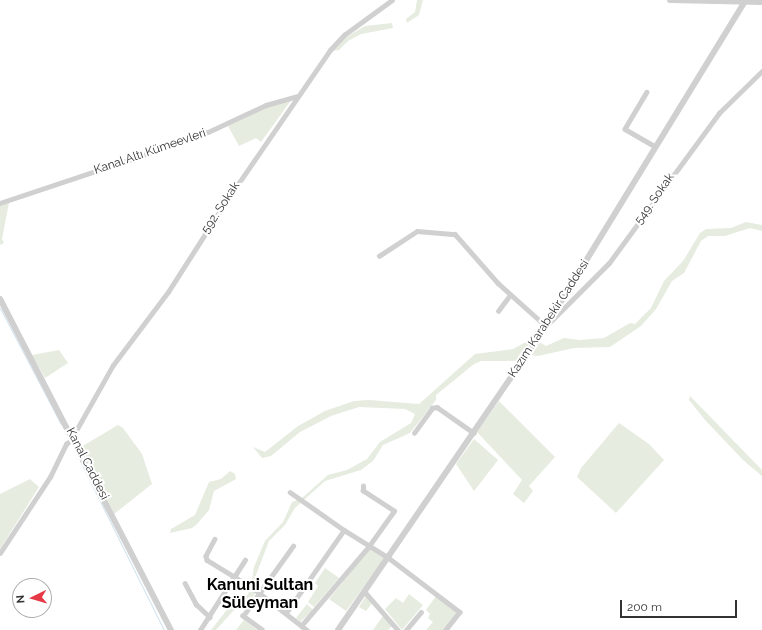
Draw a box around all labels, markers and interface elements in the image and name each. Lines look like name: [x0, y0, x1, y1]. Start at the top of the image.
street label: Kanal Altı Kümeevleri: [92, 126, 208, 178]
street label: 549. Sokak: [632, 171, 678, 227]
street label: 592. Sokak: [199, 179, 243, 237]
street label: Kazım Karabekir Caddesi: [505, 257, 593, 381]
street label: Kanal Caddesi: [63, 425, 111, 503]
district label: Kanuni Sultan Süleyman: [207, 575, 313, 613]
north arrow: [12, 578, 52, 618]
scale bar: [622, 592, 739, 618]
text: N: [14, 594, 27, 604]
text: 200 m: [627, 600, 662, 614]

